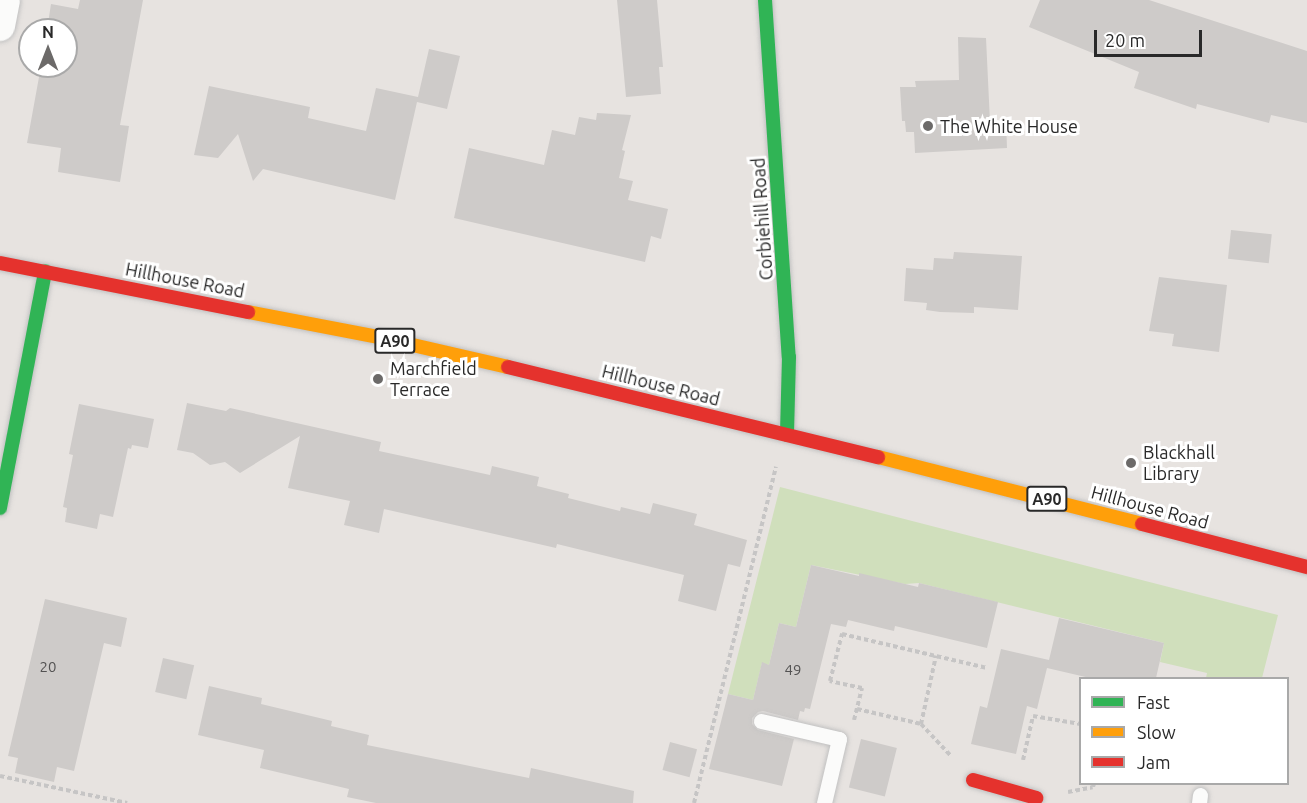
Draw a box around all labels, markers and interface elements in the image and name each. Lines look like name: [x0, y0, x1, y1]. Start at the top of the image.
north arrow: [18, 18, 78, 78]
scale bar: [1097, 18, 1205, 56]
text: N: [42, 23, 54, 41]
text: 20 m: [1105, 30, 1145, 50]
place label: The White House: [940, 115, 1078, 137]
marker: The White House: [921, 119, 935, 133]
street label: Corbiehill Road: [747, 157, 777, 281]
street label: Hillhouse Road: [124, 258, 246, 302]
road number: A90: [374, 328, 416, 354]
place label: Marchfield Terrace: [390, 358, 477, 400]
street label: Hillhouse Road: [600, 360, 722, 410]
marker: Marchfield Terrace: [371, 372, 385, 386]
place label: Blackhall Library: [1143, 442, 1215, 484]
marker: Blackhall Library: [1124, 456, 1138, 470]
street label: Hillhouse Road: [1089, 481, 1211, 533]
road number: A90: [1026, 486, 1068, 512]
house number: 20: [40, 658, 56, 676]
house number: 49: [785, 661, 801, 679]
legend: [1079, 677, 1289, 785]
text: Fast: [1137, 692, 1170, 712]
text: Slow: [1137, 722, 1176, 742]
text: Jam: [1137, 752, 1171, 772]

